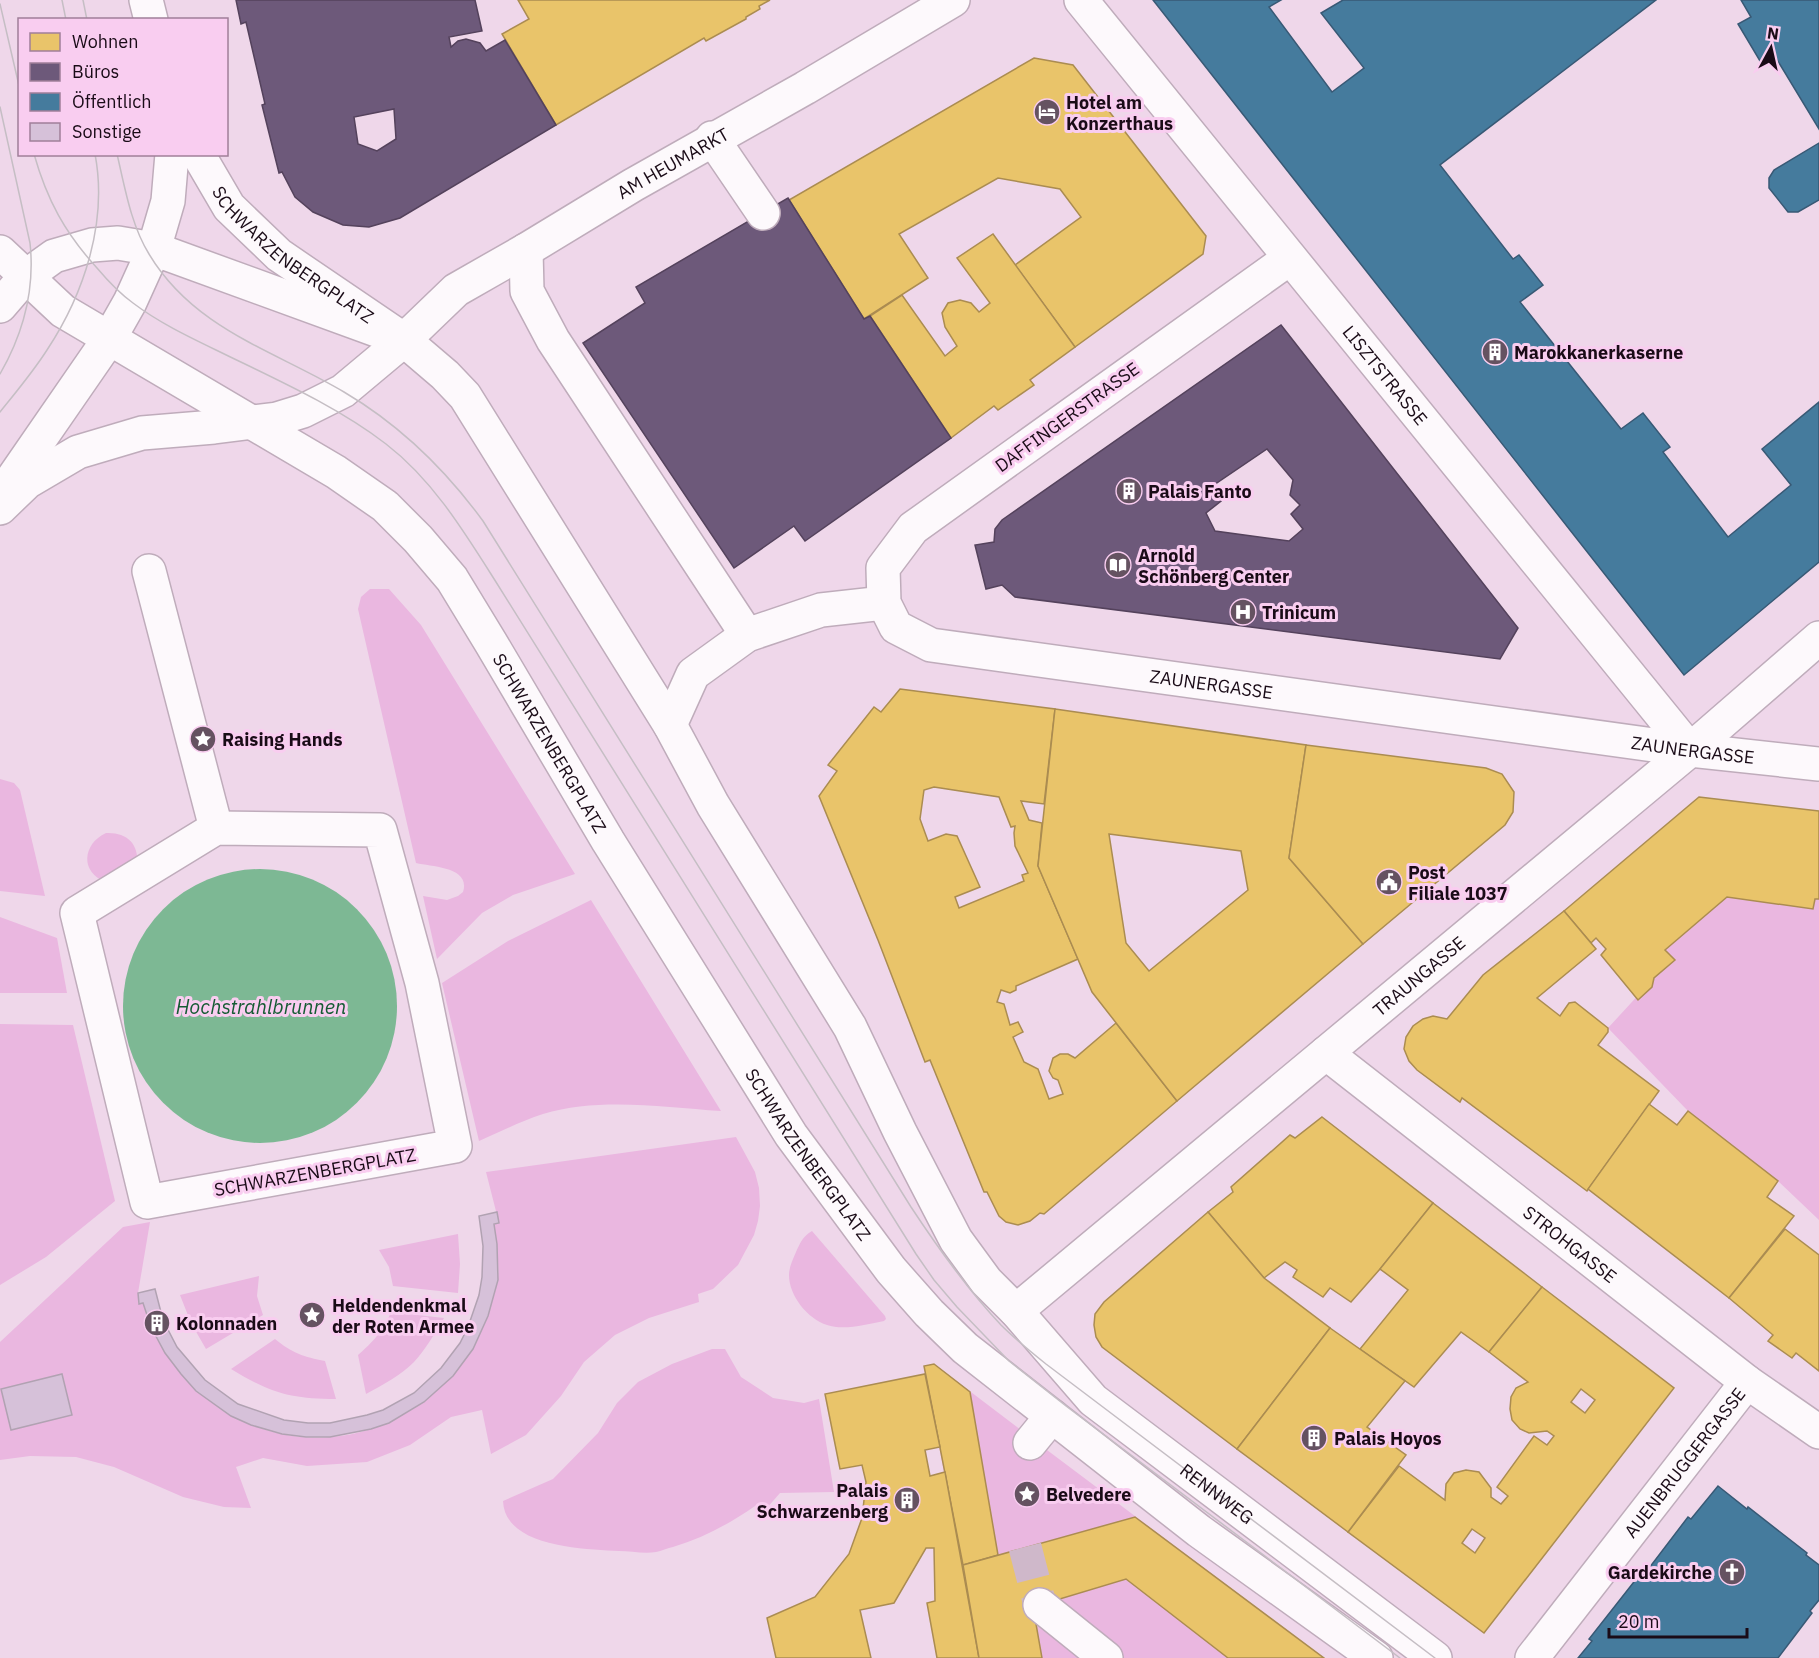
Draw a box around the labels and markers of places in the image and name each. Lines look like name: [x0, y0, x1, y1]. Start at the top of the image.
place label: Hotel am Konzerthaus: [1066, 91, 1173, 135]
hotel icon: Hotel am Konzerthaus: [1032, 97, 1062, 127]
building icon: Marokkanerkaserne: [1480, 337, 1510, 367]
place label: Marokkanerkaserne: [1514, 341, 1683, 364]
building icon: Palais Fanto: [1114, 476, 1144, 506]
place label: Palais Fanto: [1148, 480, 1252, 503]
place label: Arnold Schönberg Center: [1138, 544, 1289, 588]
library icon: Arnold Schönberg Center: [1103, 550, 1133, 580]
hospital icon: Trinicum: [1228, 597, 1258, 627]
place label: Trinicum: [1262, 601, 1336, 624]
place icon: Raising Hands: [188, 724, 218, 754]
place label: Raising Hands: [222, 728, 343, 751]
place label: Post Filiale 1037: [1408, 861, 1508, 905]
public building icon: Post Filiale 1037: [1374, 867, 1404, 897]
place label: Heldendenkmal der Roten Armee: [332, 1294, 474, 1338]
place icon: Heldendenkmal der Roten Armee: [297, 1300, 327, 1330]
building icon: Kolonnaden: [142, 1308, 172, 1338]
place label: Kolonnaden: [176, 1312, 277, 1335]
building icon: Palais Hoyos: [1299, 1423, 1329, 1453]
place label: Palais Hoyos: [1334, 1427, 1442, 1450]
place label: Palais Schwarzenberg: [756, 1479, 888, 1523]
place icon: Belvedere: [1012, 1479, 1042, 1509]
place label: Belvedere: [1046, 1483, 1131, 1506]
building icon: Palais Schwarzenberg: [892, 1485, 922, 1515]
church icon: Gardekirche: [1717, 1557, 1747, 1587]
place label: Gardekirche: [1608, 1561, 1712, 1584]

